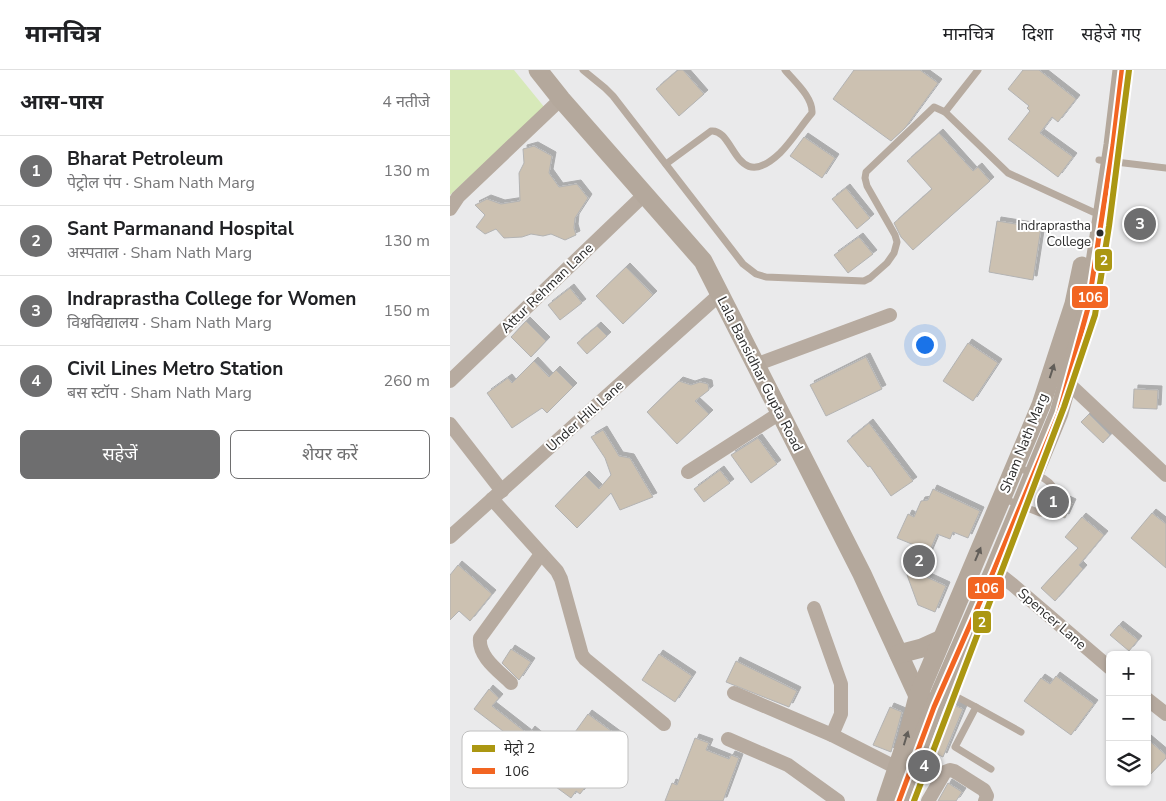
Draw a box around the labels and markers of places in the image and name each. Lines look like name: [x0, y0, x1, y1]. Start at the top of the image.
pin: 3: [1124, 205, 1156, 243]
place label: Indraprastha College: [1017, 217, 1091, 251]
marker: Indraprastha College: [1095, 228, 1105, 238]
pin: 1: [1037, 483, 1069, 521]
pin: 2: [903, 542, 935, 580]
pin: 4: [908, 747, 940, 785]

